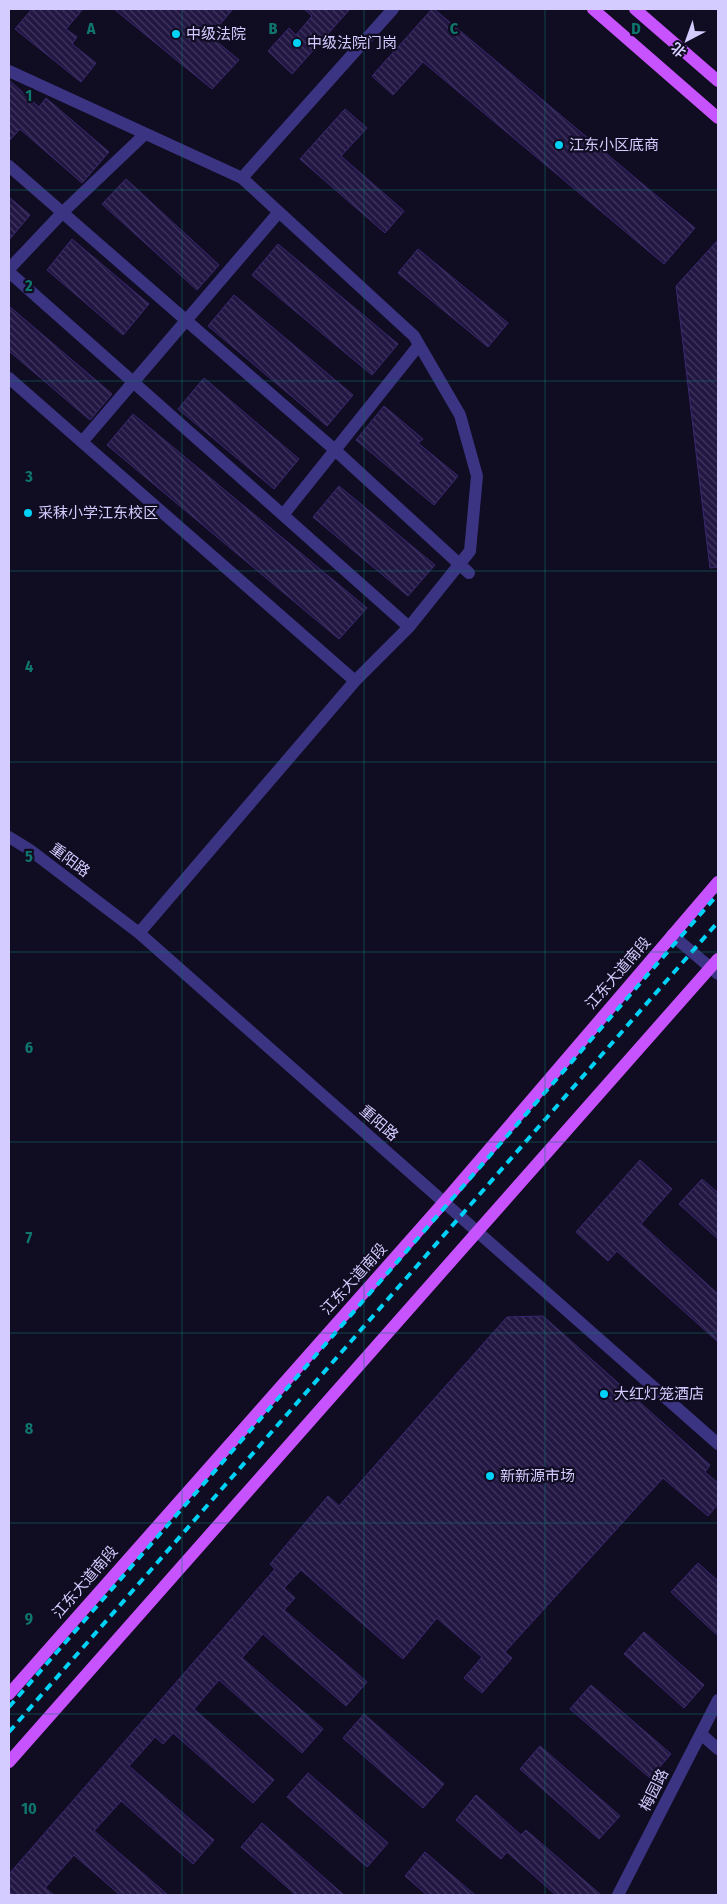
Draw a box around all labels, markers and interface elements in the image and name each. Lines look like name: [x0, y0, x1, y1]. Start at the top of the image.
north arrow: [662, 15, 712, 65]
text: A: [86, 19, 96, 38]
text: B: [269, 19, 278, 38]
text: C: [450, 19, 459, 38]
text: D: [631, 19, 641, 38]
place label: 中级法院: [186, 25, 246, 43]
marker: 中级法院: [170, 28, 182, 40]
place label: 中级法院门岗: [307, 34, 397, 52]
marker: 中级法院门岗: [291, 37, 303, 49]
text: 北: [668, 38, 690, 60]
text: 1: [26, 86, 32, 105]
place label: 江东小区底商: [569, 136, 659, 154]
marker: 江东小区底商: [553, 139, 565, 151]
text: 2: [24, 276, 33, 295]
text: 3: [24, 467, 33, 486]
place label: 采秣小学江东校区: [38, 504, 158, 522]
marker: 采秣小学江东校区: [22, 507, 34, 519]
text: 4: [25, 657, 33, 676]
street label: 重阳路: [47, 839, 93, 881]
text: 5: [25, 847, 33, 866]
street label: 江东大道南段: [582, 933, 654, 1013]
text: 6: [25, 1038, 33, 1057]
street label: 重阳路: [356, 1101, 402, 1145]
text: 7: [26, 1228, 33, 1247]
street label: 江东大道南段: [317, 1240, 391, 1318]
place label: 大红灯笼酒店: [614, 1385, 704, 1403]
marker: 大红灯笼酒店: [598, 1388, 610, 1400]
text: 8: [25, 1419, 34, 1438]
place label: 新新源市场: [500, 1467, 575, 1485]
marker: 新新源市场: [484, 1470, 496, 1482]
street label: 江东大道南段: [49, 1542, 121, 1622]
text: 9: [25, 1609, 33, 1628]
street label: 梅园路: [636, 1766, 672, 1814]
text: 10: [21, 1799, 37, 1818]

